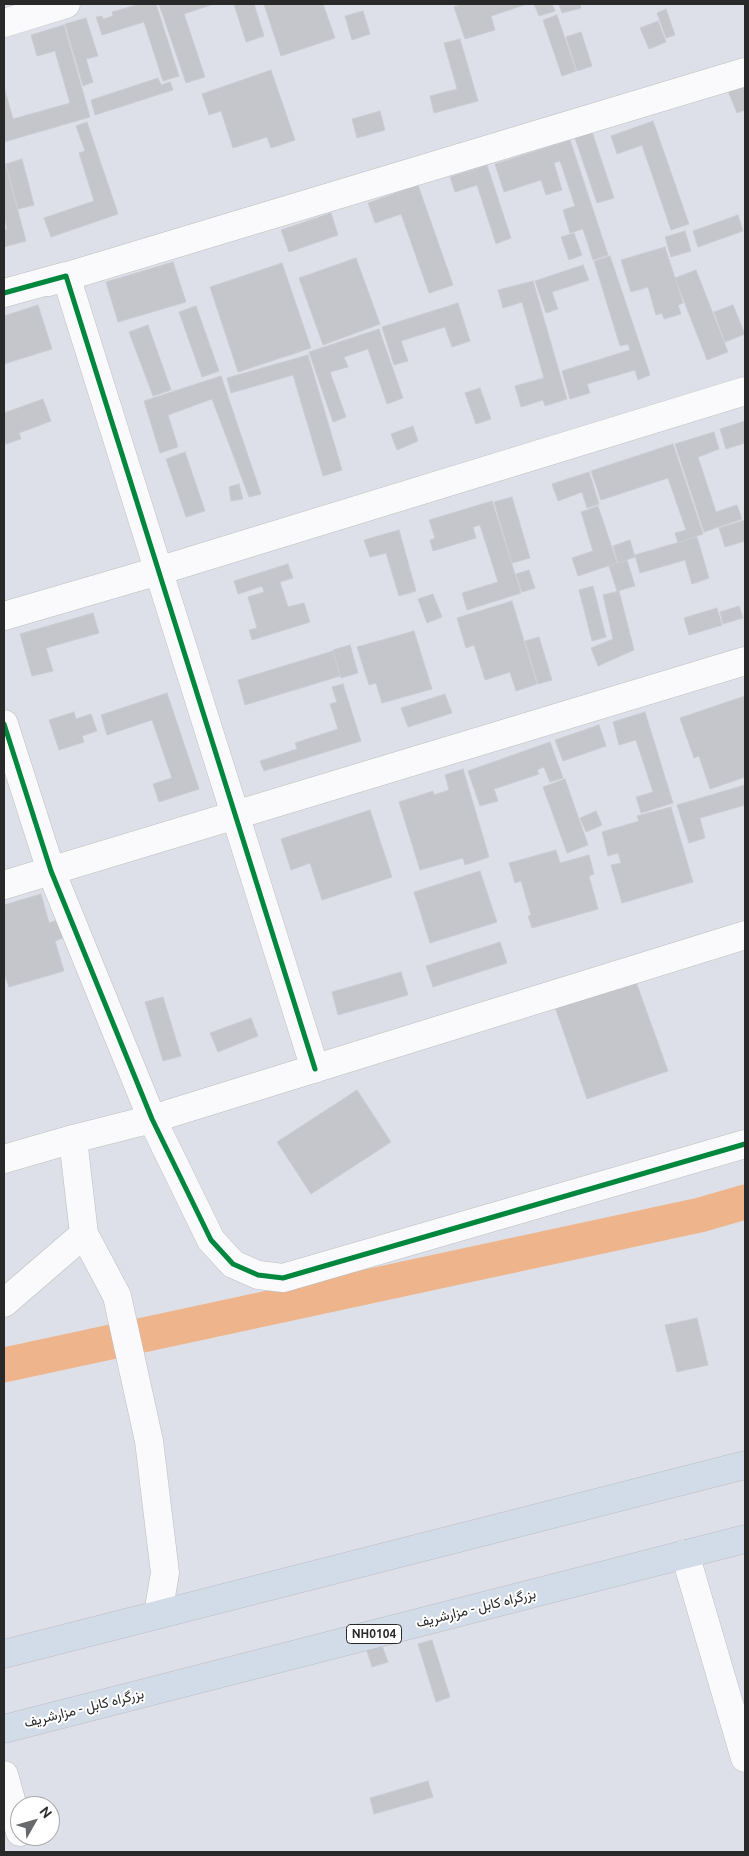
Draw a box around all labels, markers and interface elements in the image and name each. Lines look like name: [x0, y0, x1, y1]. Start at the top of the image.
street label: بزرگراه کابل - مزارشریف: [414, 1585, 538, 1631]
road number: NH0104: [346, 1625, 402, 1644]
street label: بزرگراه کابل - مزارشریف: [22, 1685, 146, 1731]
north arrow: [10, 1796, 60, 1846]
text: N: [37, 1803, 56, 1821]

